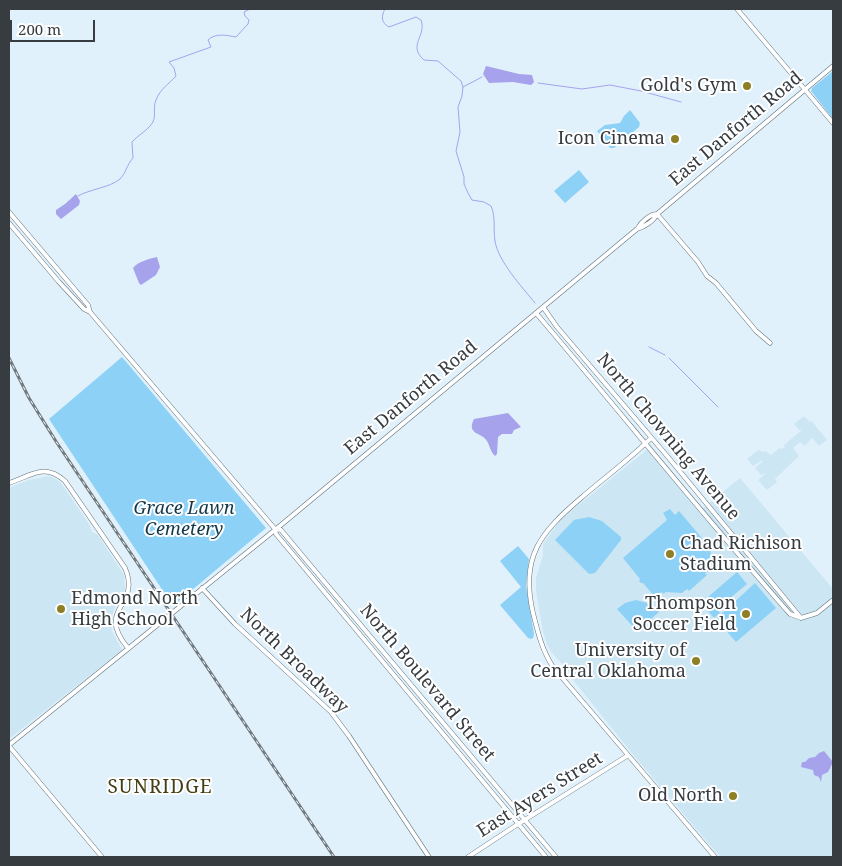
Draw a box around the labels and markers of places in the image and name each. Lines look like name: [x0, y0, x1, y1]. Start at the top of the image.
place label: Gold's Gym: [640, 75, 737, 97]
marker: Gold's Gym: [741, 80, 753, 92]
place label: Icon Cinema: [558, 128, 665, 150]
marker: Icon Cinema: [669, 133, 681, 145]
place label: Chad Richison Stadium: [680, 533, 802, 576]
marker: Chad Richison Stadium: [664, 548, 676, 560]
place label: Edmond North High School: [71, 588, 198, 630]
place label: Thompson Soccer Field: [633, 593, 736, 636]
marker: Edmond North High School: [55, 603, 67, 615]
marker: Thompson Soccer Field: [740, 608, 752, 620]
place label: University of Central Oklahoma: [530, 640, 686, 682]
marker: University of Central Oklahoma: [690, 655, 702, 667]
place label: Old North: [638, 785, 723, 807]
marker: Old North: [727, 790, 739, 802]

